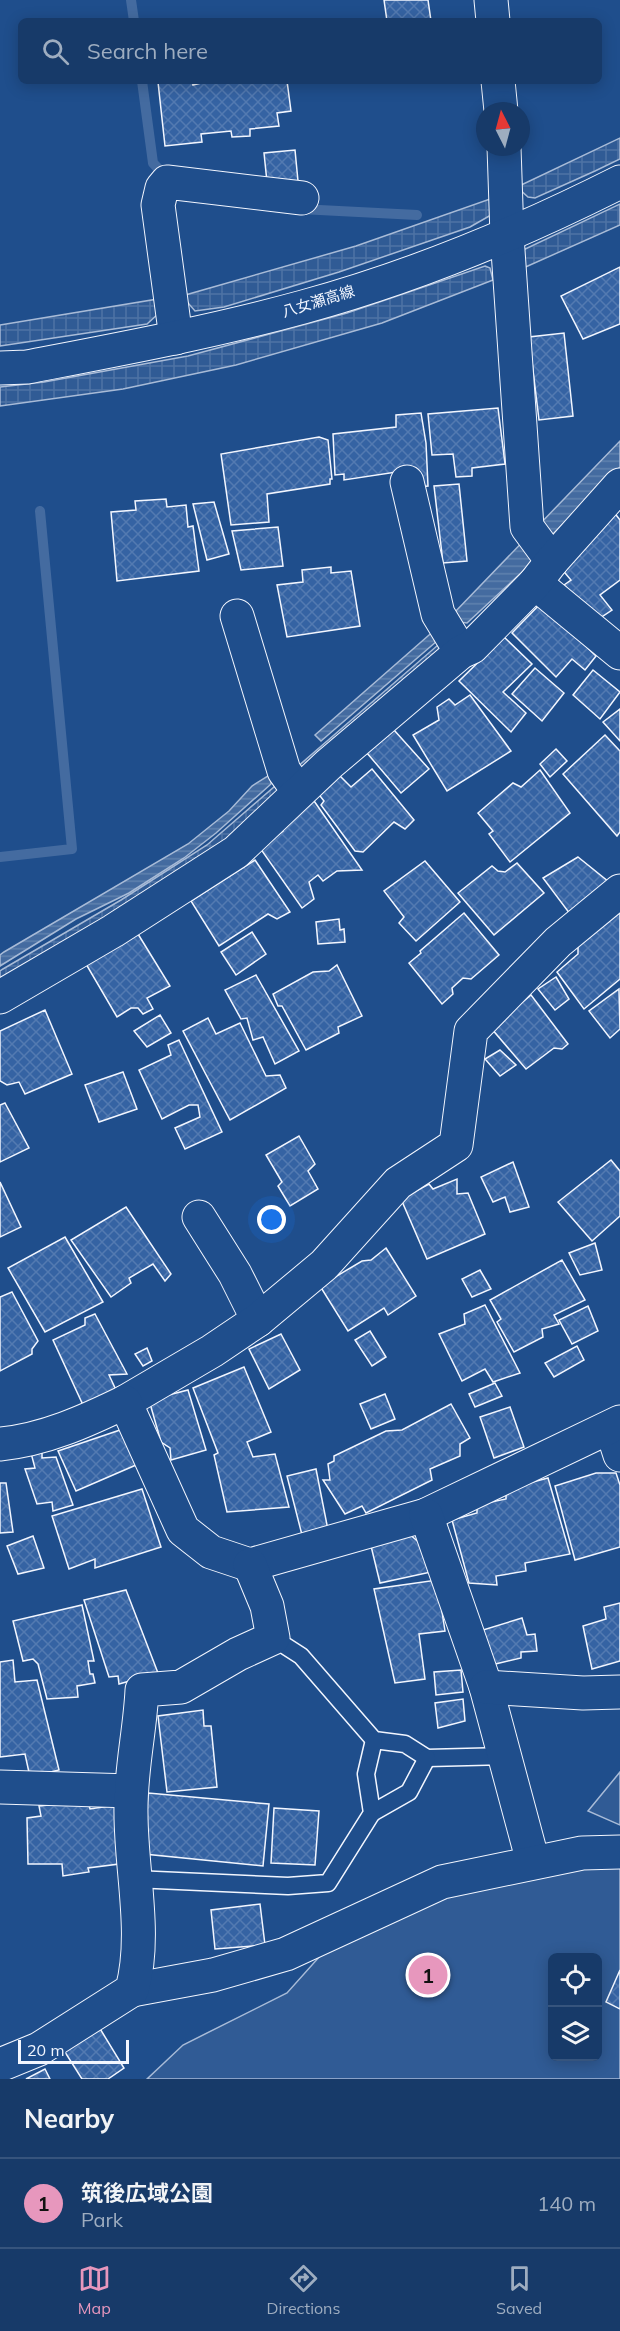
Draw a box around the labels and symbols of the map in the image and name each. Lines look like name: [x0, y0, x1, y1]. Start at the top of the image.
north arrow: [476, 102, 530, 156]
street label: 八女瀬高線: [279, 281, 357, 321]
your location: [257, 1205, 286, 1234]
pin: 1: [408, 1952, 448, 1998]
scale bar: [18, 2037, 129, 2064]

